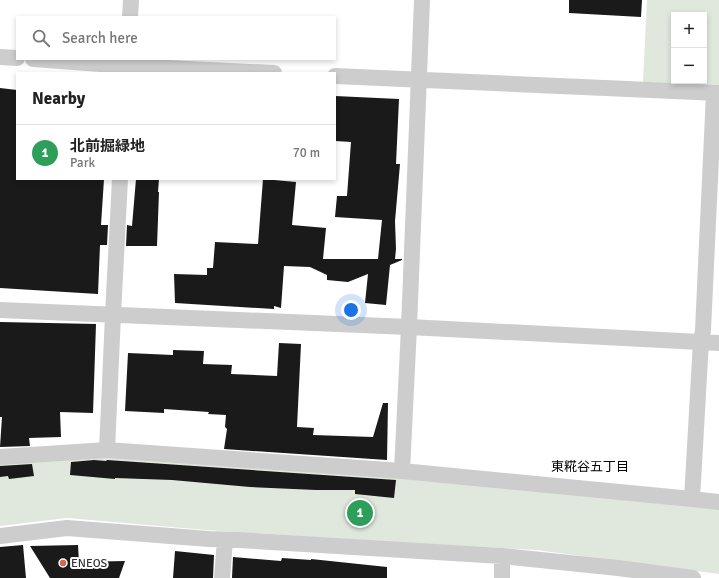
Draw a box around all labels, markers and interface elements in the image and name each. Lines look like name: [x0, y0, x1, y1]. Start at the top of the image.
map controls: [671, 12, 707, 84]
button: +: [671, 12, 707, 48]
search box: [16, 16, 336, 60]
icon: search: [30, 27, 52, 49]
text: Search here: [62, 29, 138, 47]
button: −: [671, 48, 707, 84]
text: Nearby: [32, 88, 85, 109]
text: 北前掘緑地: [70, 137, 145, 155]
text: 1: [41, 145, 49, 161]
text: 70 m: [293, 145, 320, 161]
text: Park: [70, 155, 95, 171]
your location: [341, 300, 361, 320]
district label: 東糀谷五丁目: [551, 459, 629, 475]
pin: 1: [347, 498, 373, 528]
place label: ENEOS: [71, 556, 108, 571]
marker: ENEOS: [58, 558, 68, 568]

